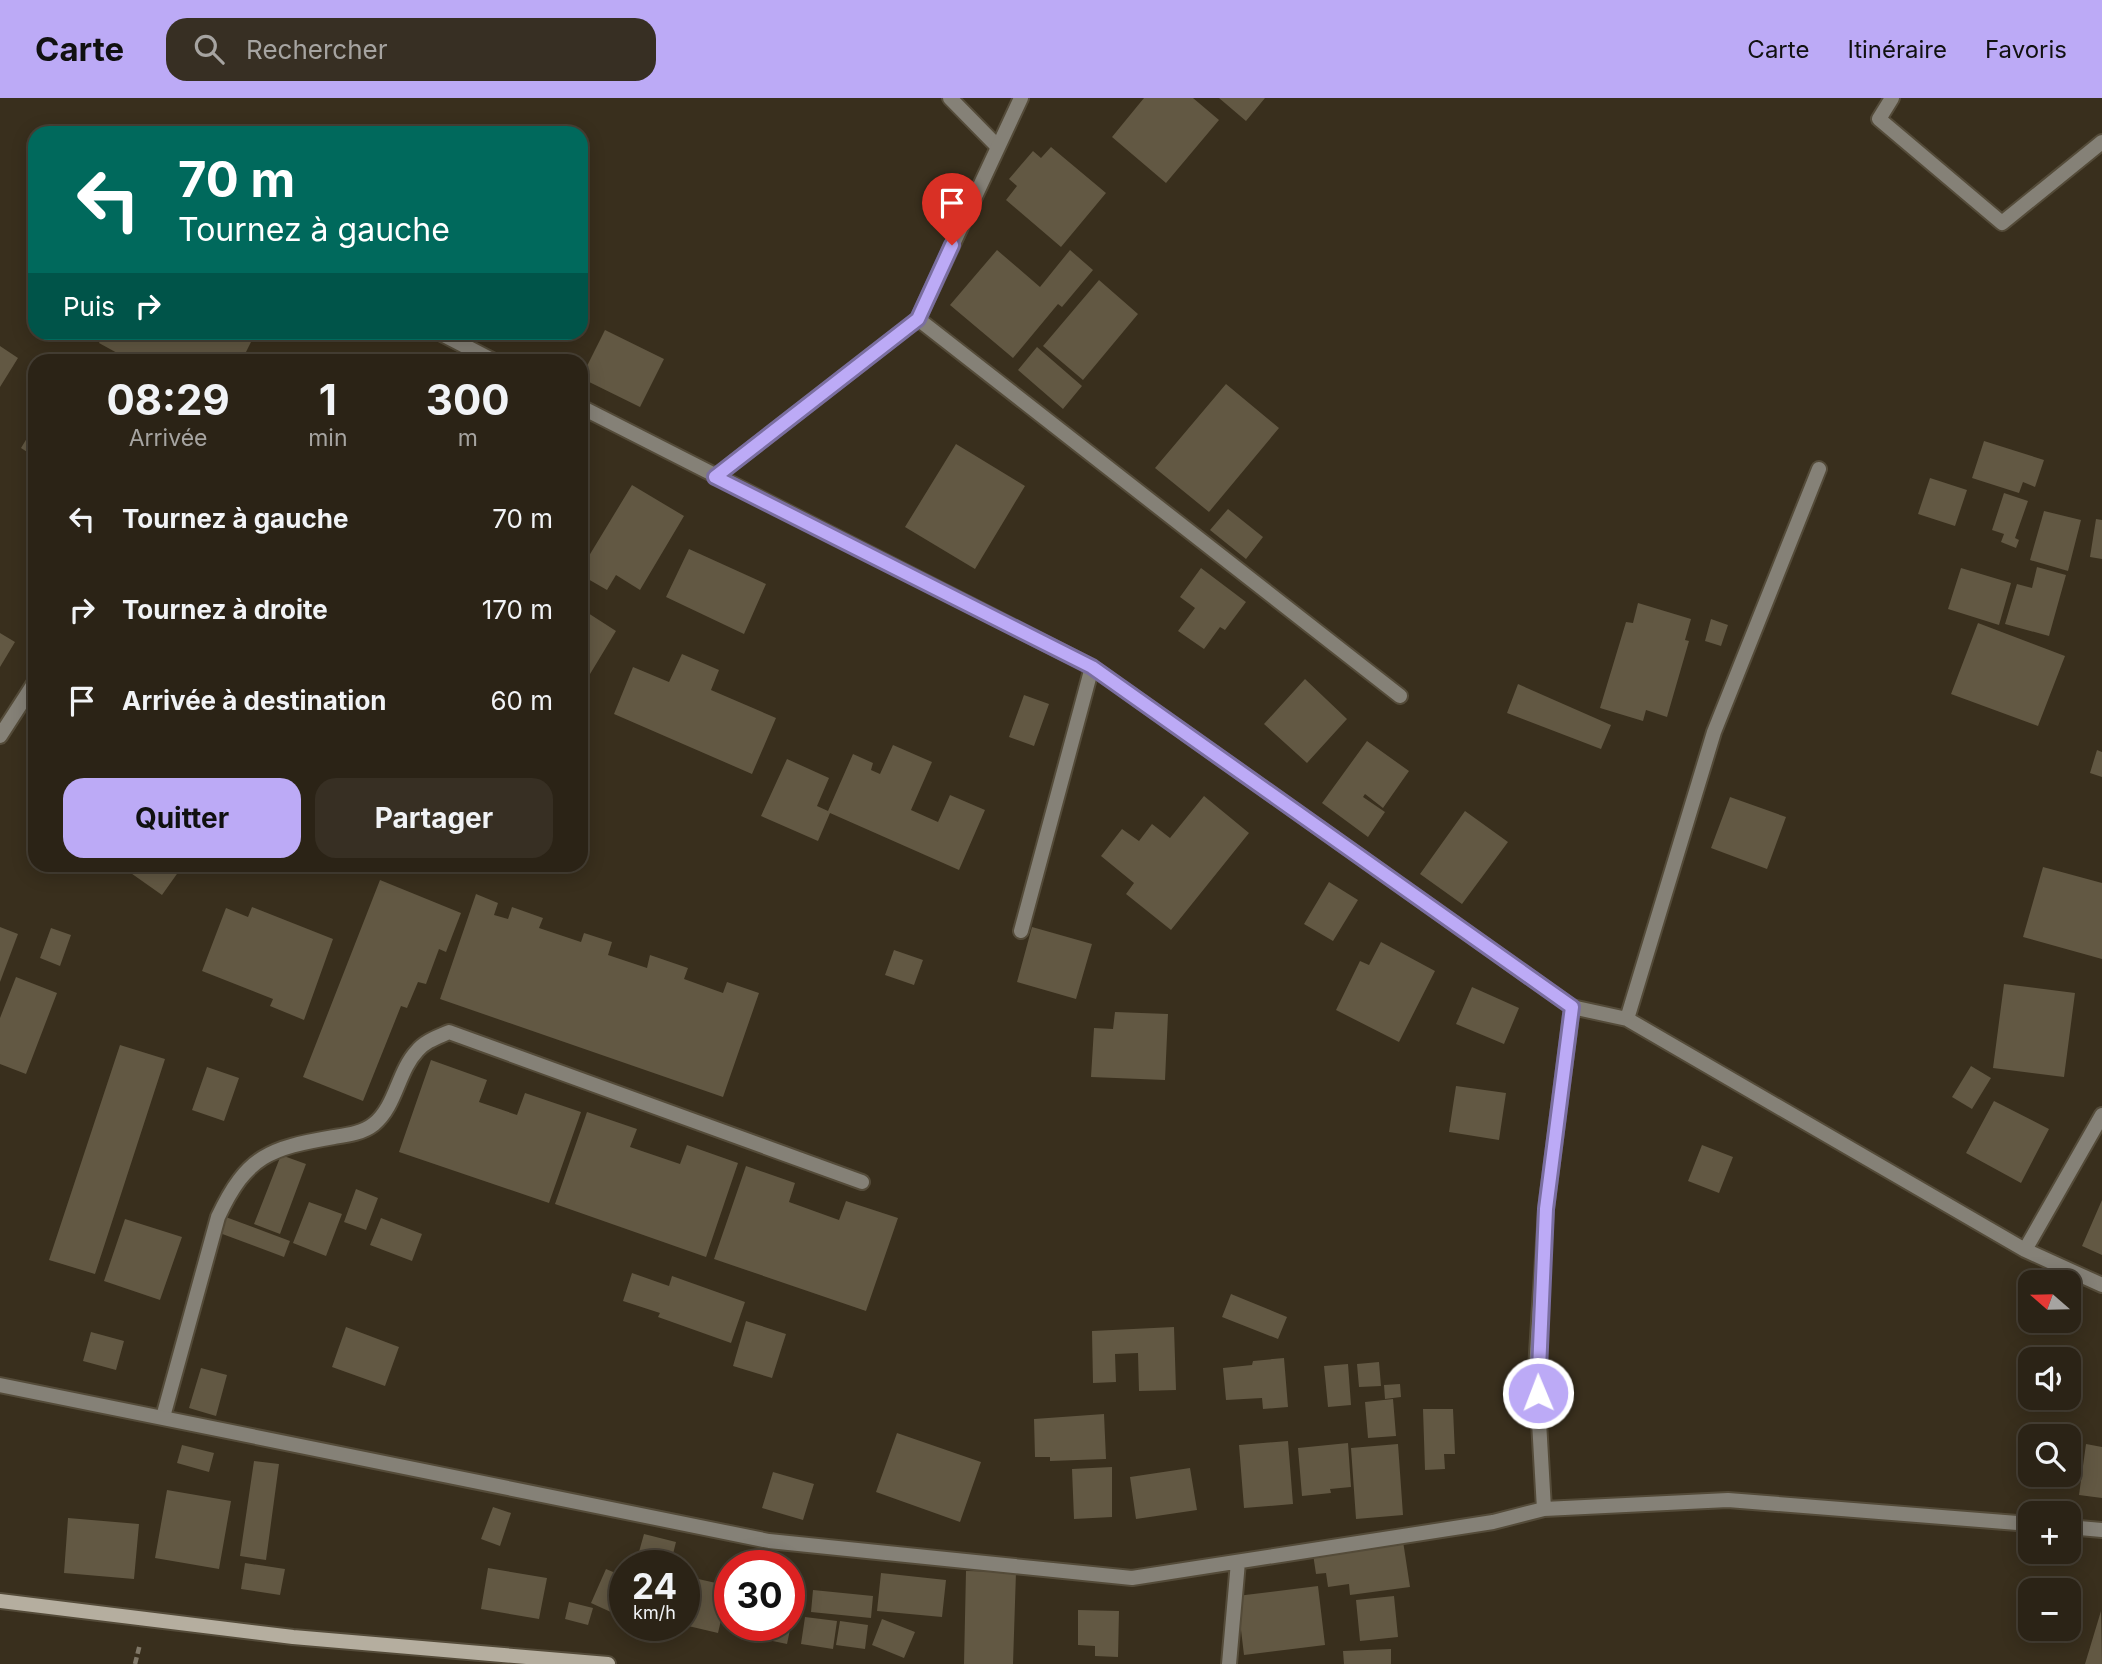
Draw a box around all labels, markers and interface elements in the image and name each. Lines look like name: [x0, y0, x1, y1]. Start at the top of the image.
search box: [166, 18, 656, 81]
text: Carte: [35, 29, 124, 69]
icon: search: [190, 30, 228, 68]
text: Rechercher: [246, 34, 388, 65]
text: Carte: [1747, 35, 1809, 64]
text: Itinéraire: [1847, 35, 1947, 64]
text: Favoris: [1985, 35, 2067, 64]
text: 70 m: [178, 150, 295, 209]
icon: left: [63, 154, 154, 245]
pin: [922, 173, 982, 245]
icon: arrive: [933, 184, 971, 222]
text: Tournez à gauche: [178, 210, 450, 249]
icon: right: [129, 287, 167, 325]
text: Puis: [63, 291, 115, 322]
text: 08:29: [106, 374, 230, 425]
text: 1: [319, 374, 337, 425]
text: 300: [426, 374, 510, 425]
text: Arrivée: [129, 424, 207, 452]
text: min: [308, 424, 347, 452]
text: m: [458, 424, 478, 452]
icon: left: [63, 500, 101, 538]
text: Tournez à gauche: [122, 503, 348, 534]
text: 70 m: [492, 503, 553, 534]
icon: right: [63, 591, 101, 629]
text: Tournez à droite: [122, 594, 328, 625]
text: 170 m: [482, 594, 553, 625]
icon: arrive: [63, 682, 101, 720]
text: Arrivée à destination: [122, 685, 387, 716]
text: 60 m: [490, 685, 553, 716]
button: Quitter: [63, 778, 301, 858]
button: Partager: [315, 778, 553, 858]
north arrow: [2018, 1270, 2081, 1334]
map controls: [2018, 1270, 2081, 1641]
button: sound: [2018, 1347, 2081, 1410]
position arrow: [1501, 1356, 1575, 1430]
button: search: [2018, 1424, 2081, 1487]
button: +: [2018, 1501, 2081, 1564]
speed limit sign: 30: [714, 1550, 805, 1641]
text: 24: [632, 1565, 677, 1607]
button: −: [2018, 1578, 2081, 1641]
text: km/h: [633, 1602, 676, 1623]

